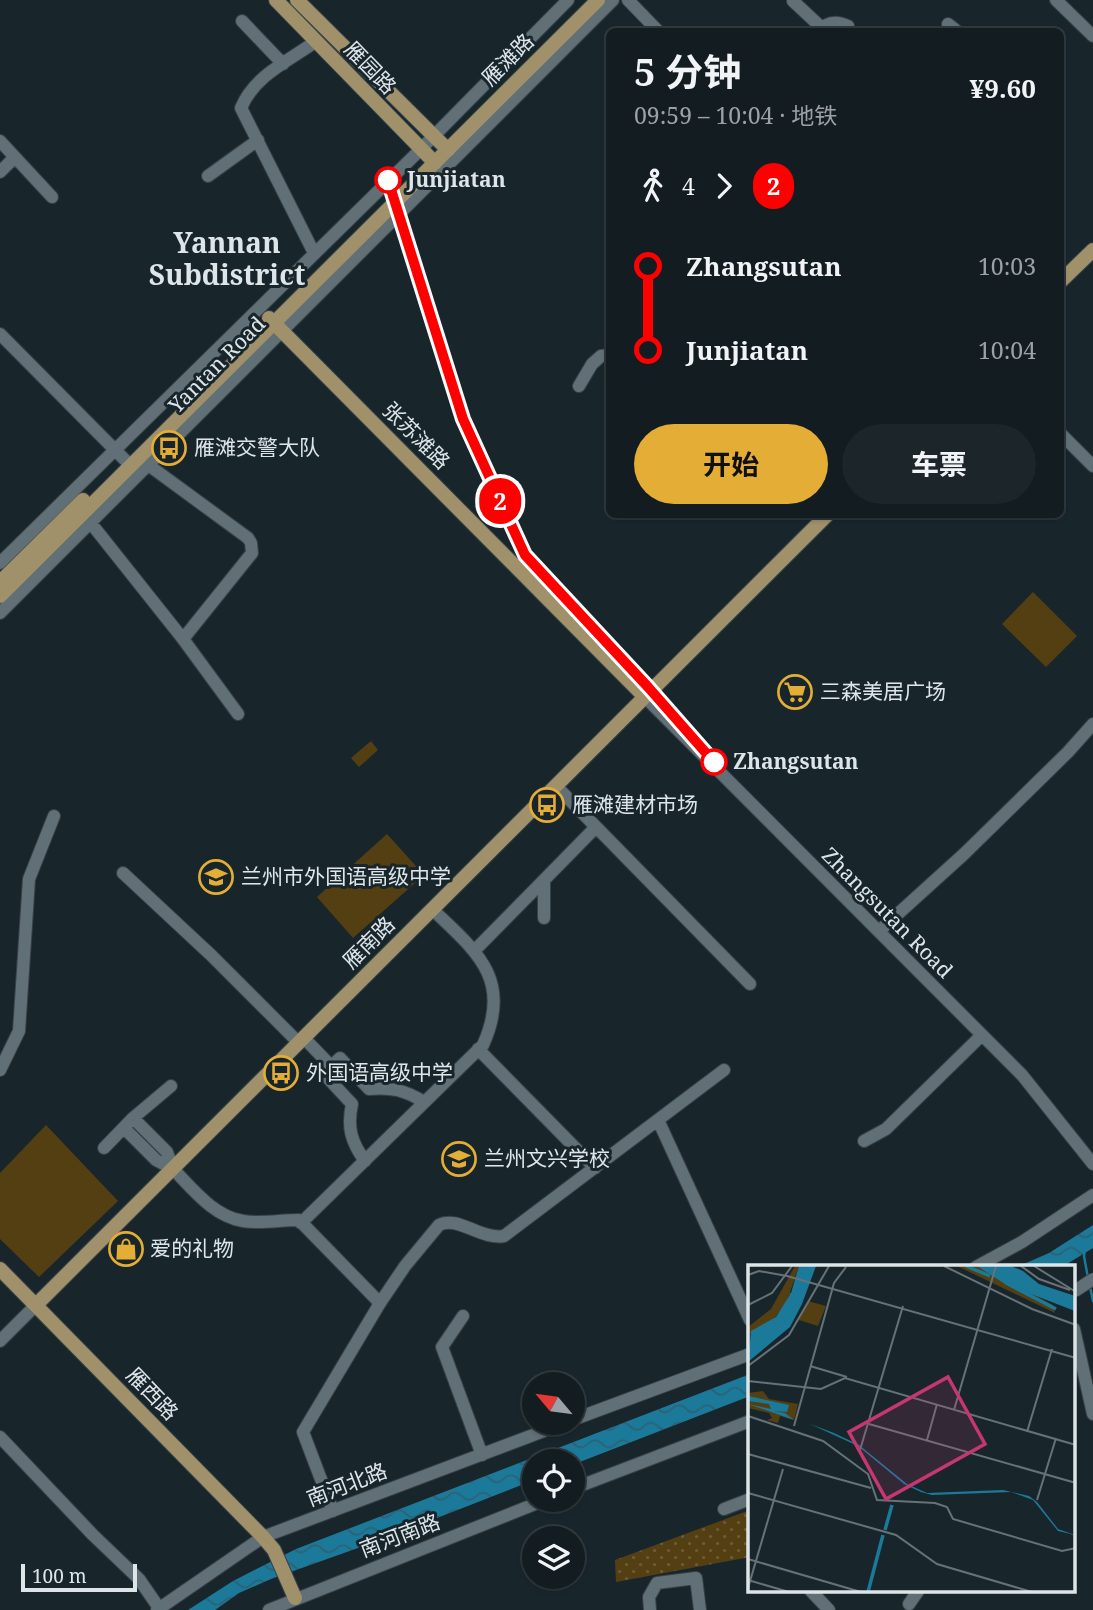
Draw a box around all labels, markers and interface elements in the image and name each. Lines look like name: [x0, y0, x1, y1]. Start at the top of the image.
street label: 雁滩路: [475, 27, 539, 91]
street label: 雁园路: [339, 35, 403, 100]
text: 5 分钟: [634, 45, 741, 97]
text: ¥9.60: [970, 70, 1036, 106]
text: 09:59 – 10:04 · 地铁: [634, 99, 837, 131]
place label: Junjiatan: [406, 165, 506, 193]
marker: Junjiatan: [375, 167, 401, 193]
icon: walk: [634, 167, 672, 205]
icon: forward: [705, 167, 743, 205]
text: 2: [767, 169, 780, 202]
text: 4: [682, 170, 695, 202]
district label: Yannan Subdistrict: [149, 223, 305, 293]
text: Zhangsutan: [686, 248, 842, 284]
text: 10:03: [978, 250, 1036, 282]
street label: Yantan Road: [161, 310, 271, 419]
text: Junjiatan: [686, 332, 808, 368]
text: 10:04: [978, 334, 1036, 366]
street label: 张苏滩路: [377, 396, 456, 475]
button: 开始: [634, 424, 828, 504]
button: 车票: [842, 424, 1036, 504]
bus stop icon: 雁滩交警大队: [150, 429, 188, 467]
place label: 雁滩交警大队: [194, 433, 320, 461]
line badge: 2: [477, 478, 523, 524]
text: 2: [493, 484, 507, 517]
supermarket icon: 三森美居广场: [776, 673, 814, 711]
place label: 三森美居广场: [820, 677, 946, 705]
place label: Zhangsutan: [733, 747, 859, 775]
marker: Zhangsutan: [701, 749, 727, 775]
bus stop icon: 雁滩建材市场: [528, 786, 566, 824]
place label: 雁滩建材市场: [572, 790, 698, 818]
street label: Zhangsutan Road: [816, 841, 959, 984]
school or university icon: 兰州市外国语高级中学: [197, 858, 235, 896]
place label: 兰州市外国语高级中学: [241, 862, 451, 890]
street label: 雁南路: [336, 910, 400, 974]
bus stop icon: 外国语高级中学: [262, 1054, 300, 1092]
place label: 外国语高级中学: [306, 1058, 453, 1086]
school or university icon: 兰州文兴学校: [440, 1140, 478, 1178]
place label: 兰州文兴学校: [484, 1144, 610, 1172]
shop icon: 爱的礼物: [107, 1230, 145, 1268]
place label: 爱的礼物: [150, 1234, 234, 1262]
inset map: [748, 1265, 1076, 1592]
street label: 雁西路: [121, 1361, 185, 1426]
north arrow: [522, 1372, 584, 1435]
map controls: [522, 1372, 585, 1589]
button: locate: [522, 1449, 585, 1512]
street label: 南河北路: [302, 1456, 391, 1512]
street label: 南河南路: [355, 1507, 444, 1563]
button: layers: [522, 1526, 585, 1589]
scale bar: [21, 1561, 136, 1593]
text: 100 m: [32, 1563, 87, 1589]

